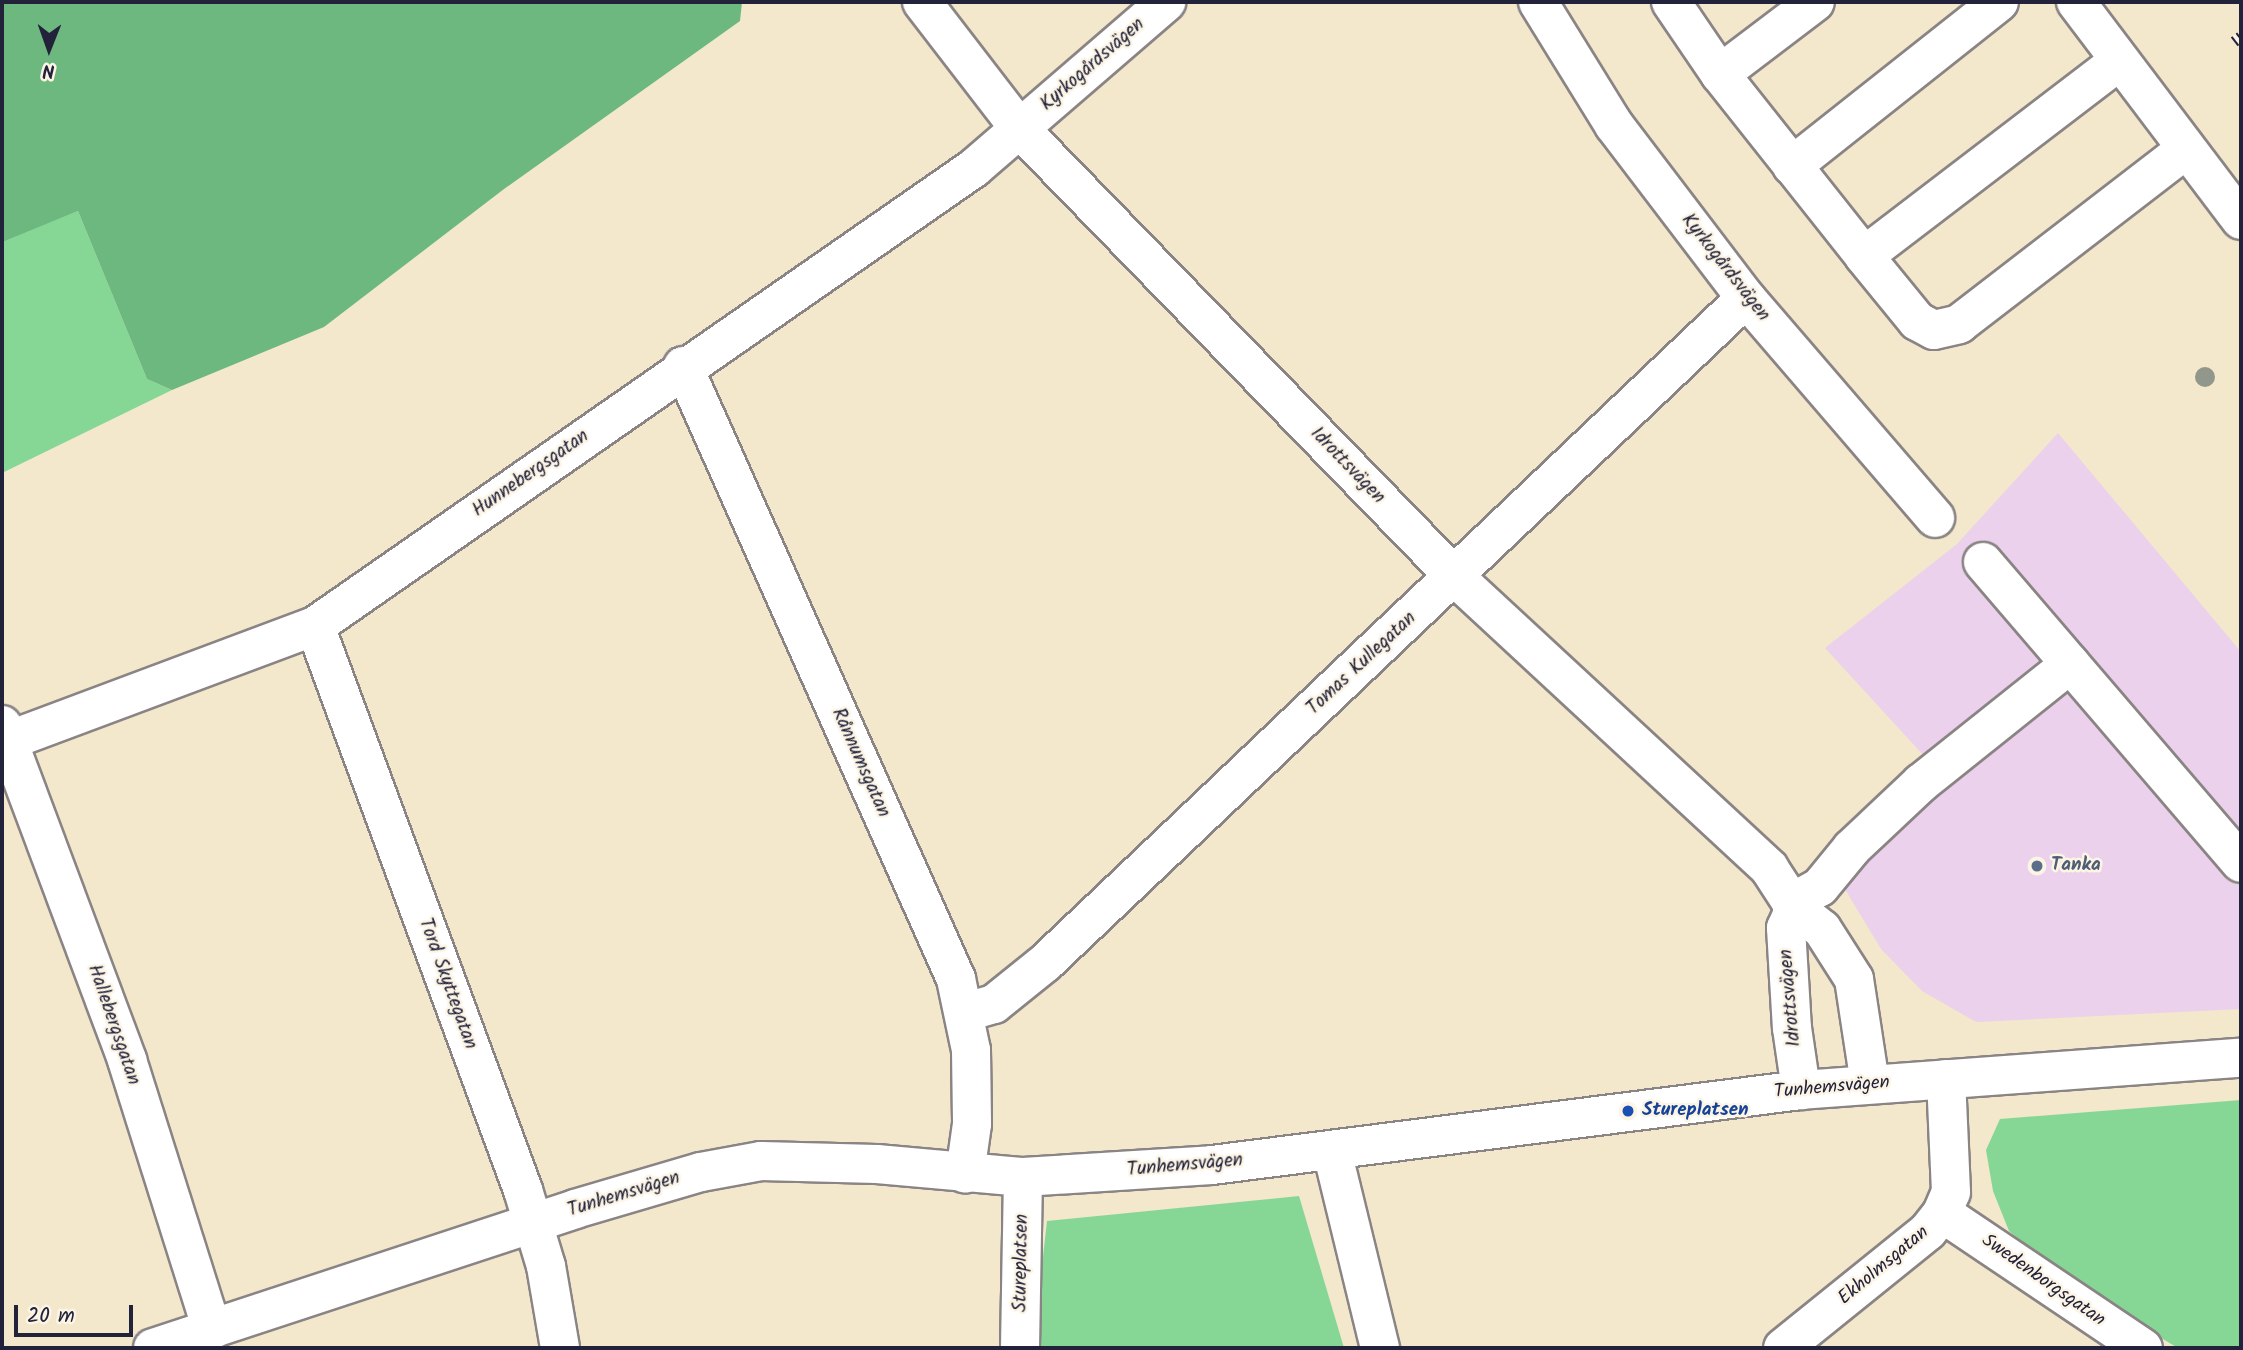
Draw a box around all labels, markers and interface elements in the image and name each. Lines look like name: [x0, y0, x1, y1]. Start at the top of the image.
north arrow: [14, 14, 84, 84]
street label: Kyrkogårdsvägen: [1036, 14, 1150, 116]
text: N: [42, 55, 55, 85]
street label: Kyrkogårdsvägen: [1676, 210, 1774, 326]
street label: Idrottsvägen: [1305, 423, 1389, 509]
street label: Hunnebergsgatan: [468, 425, 594, 523]
street label: Tomas Kullegatan: [1303, 608, 1421, 720]
street label: Rånnumsgatan: [826, 705, 894, 821]
place label: Tanka: [2051, 855, 2101, 877]
marker: Tanka: [2029, 858, 2045, 874]
street label: Tord Skyttegatan: [413, 915, 481, 1053]
street label: Idrottsvägen: [1775, 948, 1807, 1048]
street label: Hallebergsgatan: [82, 962, 144, 1088]
street label: Tunhemsvägen: [1773, 1072, 1891, 1104]
place label: Stureplatsen: [1642, 1100, 1749, 1122]
marker: Stureplatsen: [1620, 1103, 1636, 1119]
street label: Tunhemsvägen: [1126, 1150, 1244, 1182]
street label: Tunhemsvägen: [565, 1167, 683, 1223]
street label: Stureplatsen: [1010, 1214, 1034, 1312]
street label: Ekholmsgatan: [1834, 1222, 1934, 1310]
street label: Swedenborgsgatan: [1977, 1230, 2109, 1332]
scale bar: [18, 1290, 136, 1334]
text: 20 m: [27, 1300, 75, 1333]

